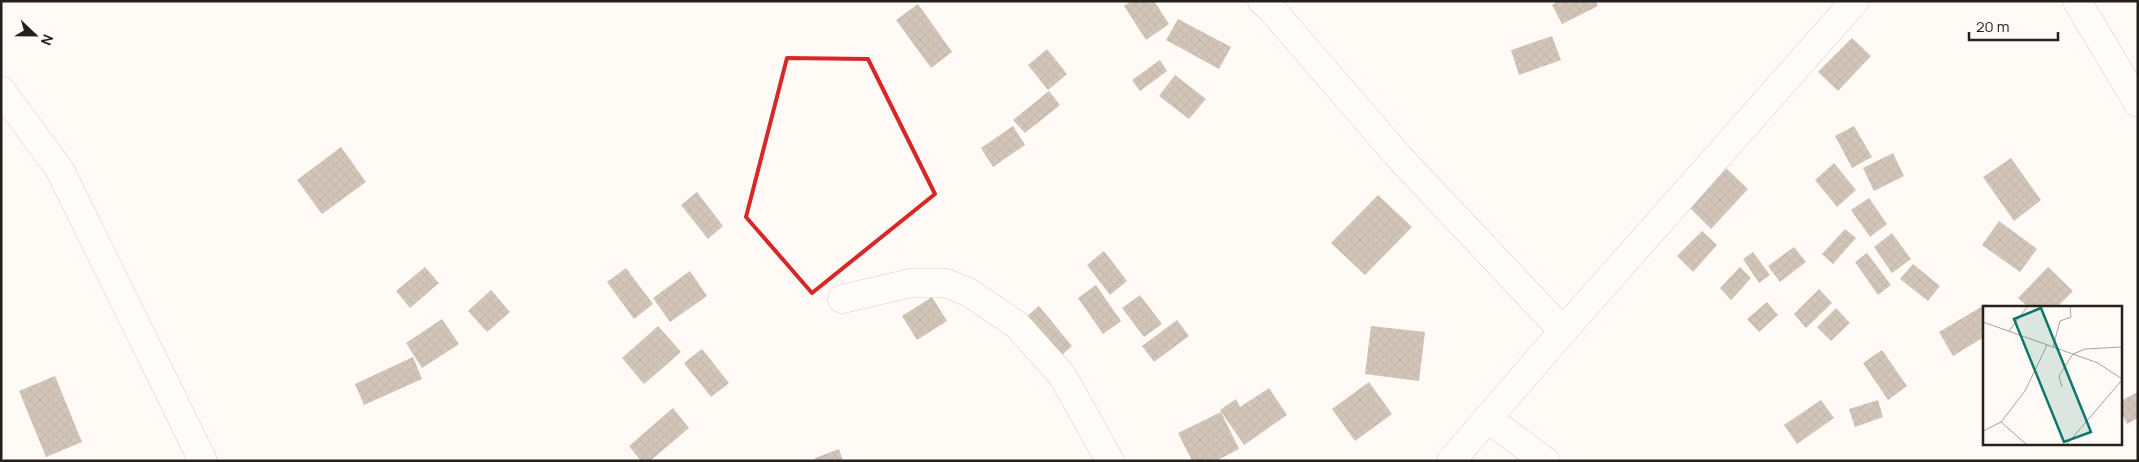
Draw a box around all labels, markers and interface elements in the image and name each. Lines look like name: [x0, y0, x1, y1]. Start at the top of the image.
north arrow: [10, 10, 60, 60]
scale bar: [1969, 10, 2058, 42]
text: 20 m: [1976, 16, 2009, 37]
text: N: [37, 32, 58, 48]
inset map: [1983, 306, 2122, 444]

